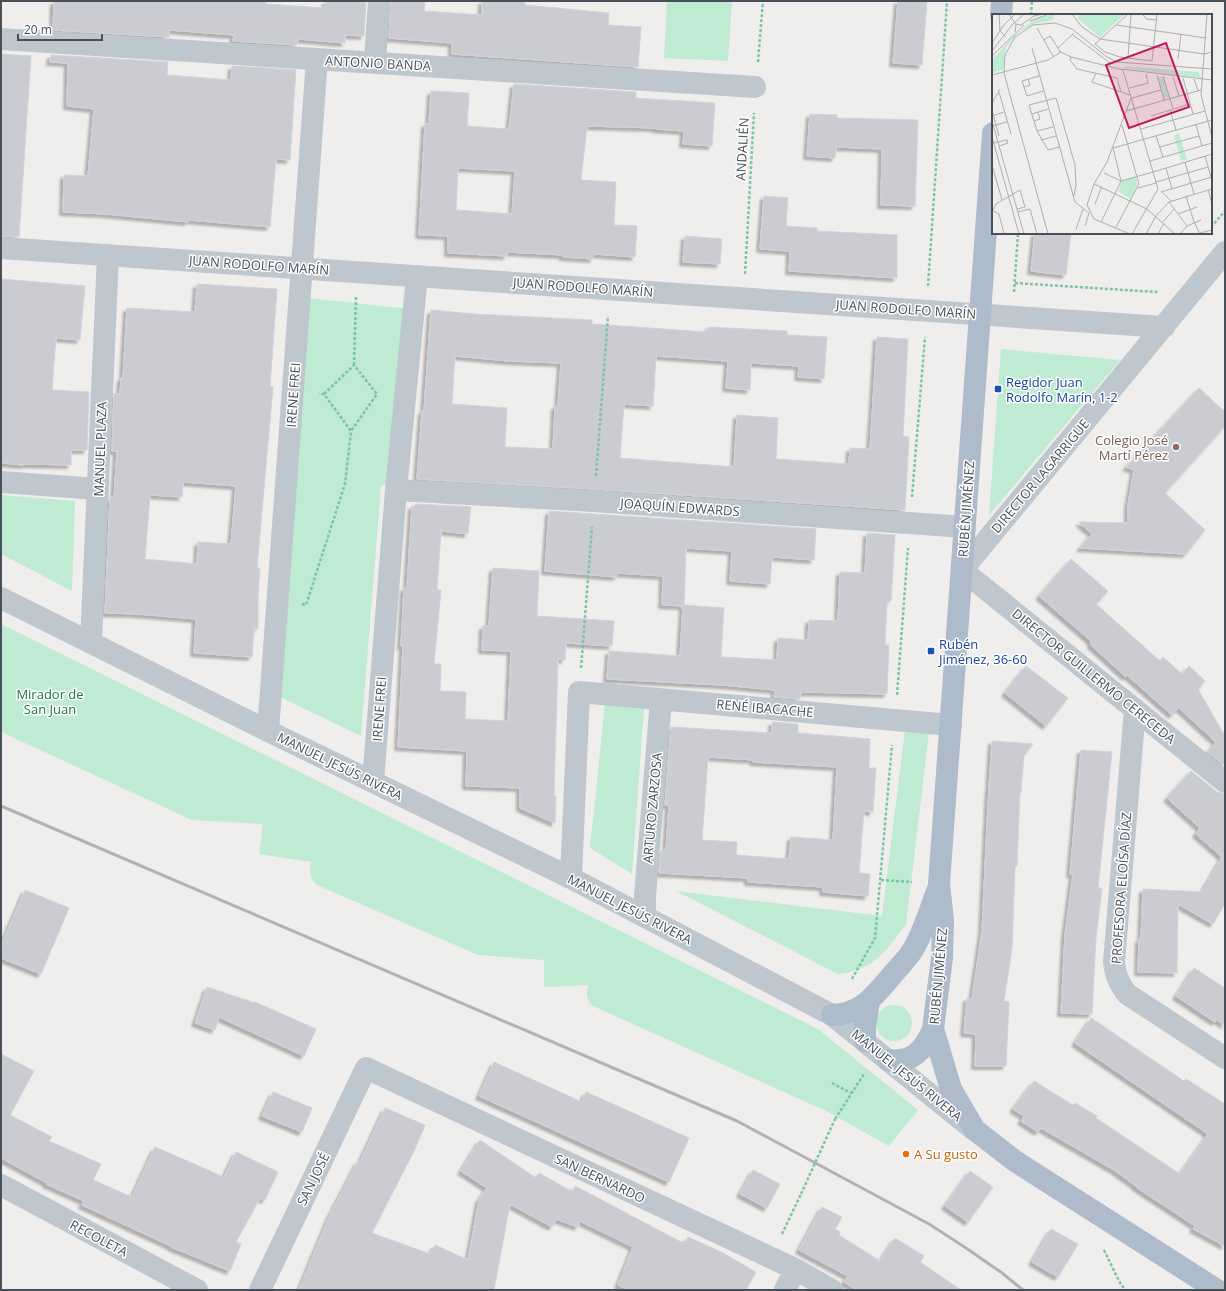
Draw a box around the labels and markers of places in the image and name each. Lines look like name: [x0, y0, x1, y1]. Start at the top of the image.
place label: Regidor Juan Rodolfo Marín, 1-2: [1006, 373, 1118, 406]
marker: Regidor Juan Rodolfo Marín, 1-2: [993, 384, 1003, 394]
place label: Colegio José Martí Pérez: [1095, 431, 1168, 464]
marker: Colegio José Martí Pérez: [1171, 442, 1181, 452]
place label: Rubén Jiménez, 36-60: [937, 635, 1027, 668]
marker: Rubén Jiménez, 36-60: [926, 646, 936, 656]
place label: A Su gusto: [914, 1145, 978, 1163]
marker: A Su gusto: [901, 1149, 911, 1159]

